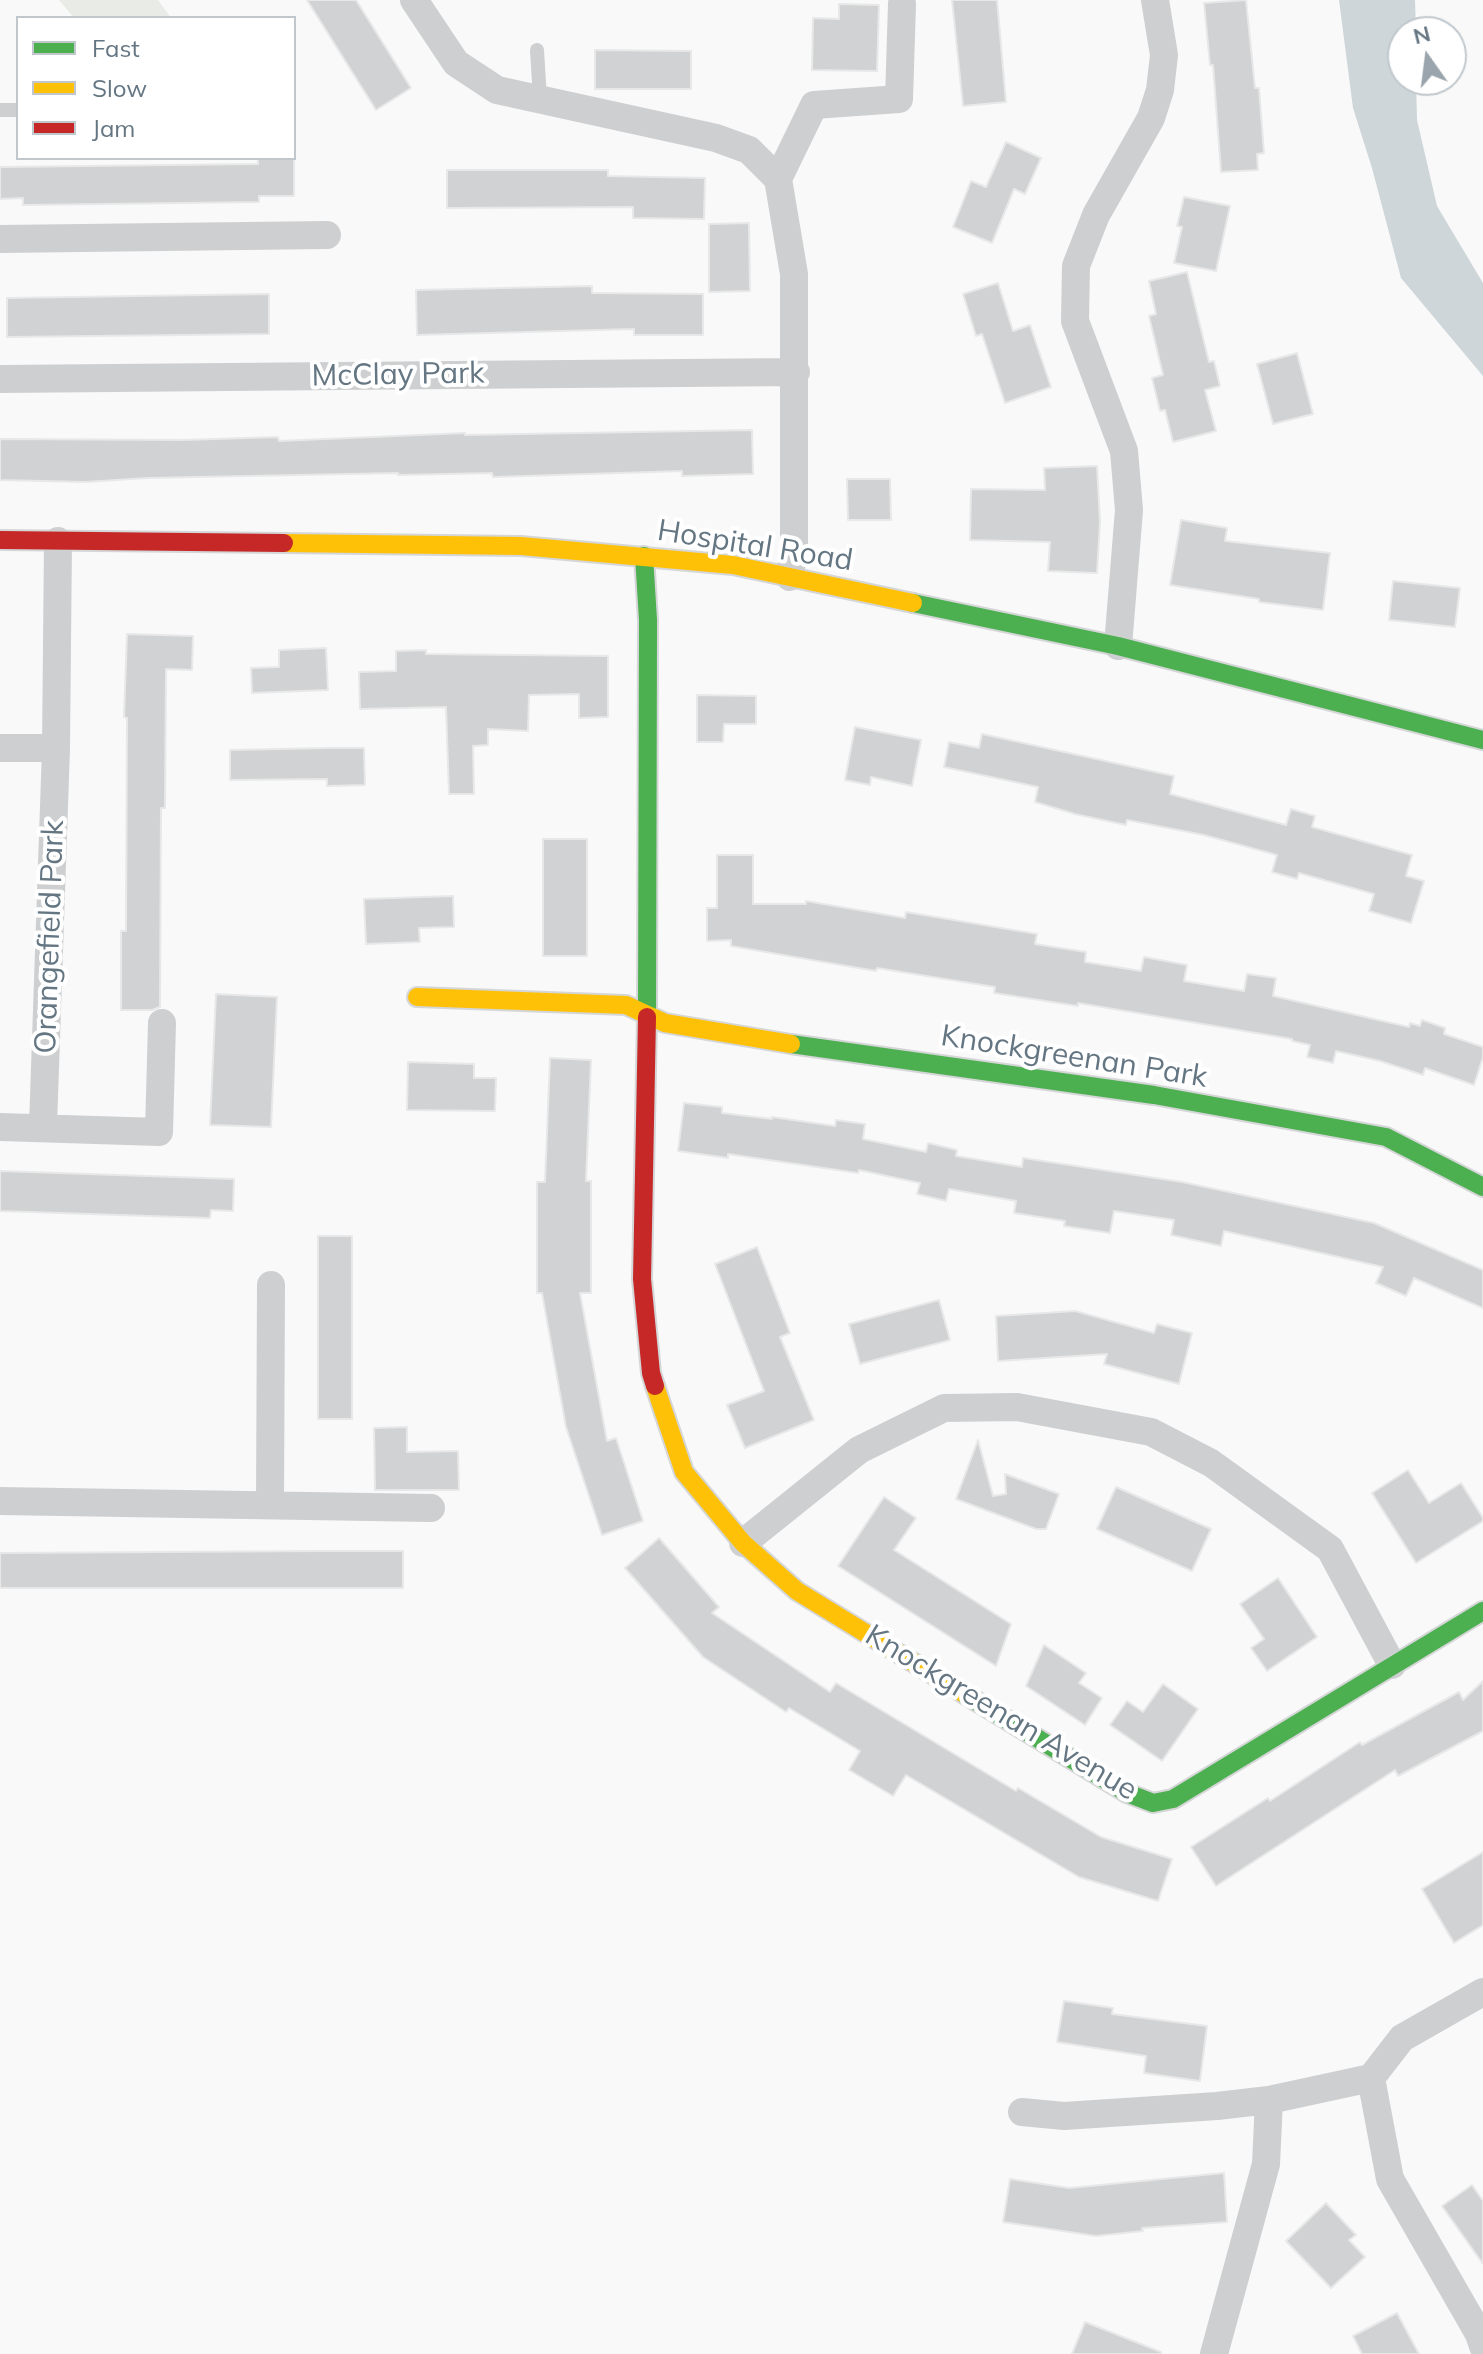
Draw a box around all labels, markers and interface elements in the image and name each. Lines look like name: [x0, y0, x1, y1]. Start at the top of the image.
legend: [16, 16, 296, 160]
north arrow: [1387, 16, 1467, 96]
text: N: [1410, 19, 1433, 50]
text: Fast: [92, 33, 140, 63]
text: Slow: [92, 73, 147, 103]
text: Jam: [92, 113, 135, 143]
street label: McClay Park: [311, 355, 485, 395]
street label: Hospital Road: [655, 513, 855, 579]
street label: Orangefield Park: [28, 820, 72, 1054]
street label: Knockgreenan Park: [938, 1018, 1210, 1096]
street label: Knockgreenan Avenue: [859, 1618, 1143, 1808]

